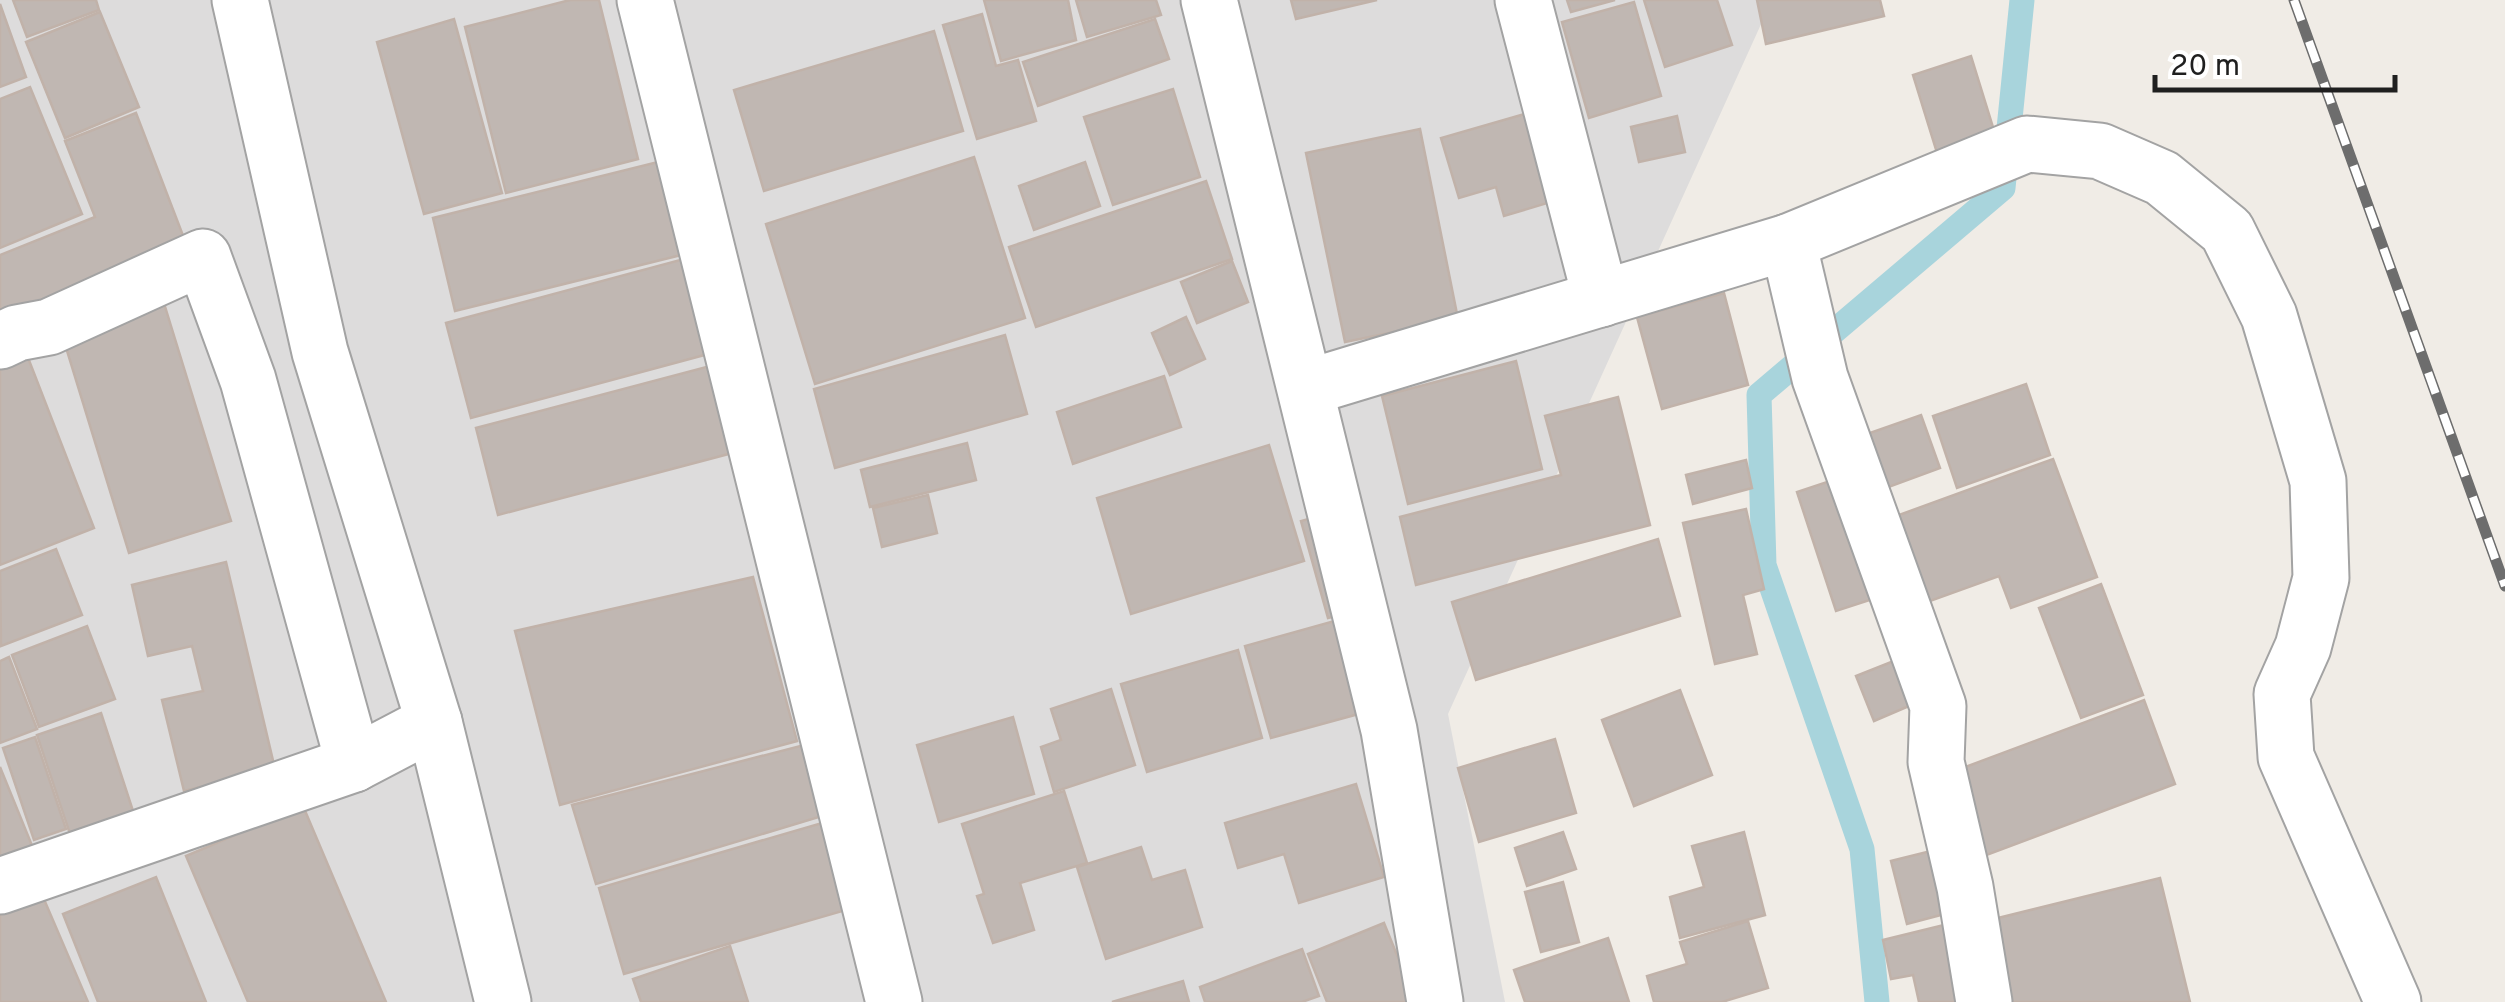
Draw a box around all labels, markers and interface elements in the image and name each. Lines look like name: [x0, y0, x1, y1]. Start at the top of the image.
scale bar: [2155, 30, 2395, 92]
text: 20 m: [2170, 49, 2240, 86]

